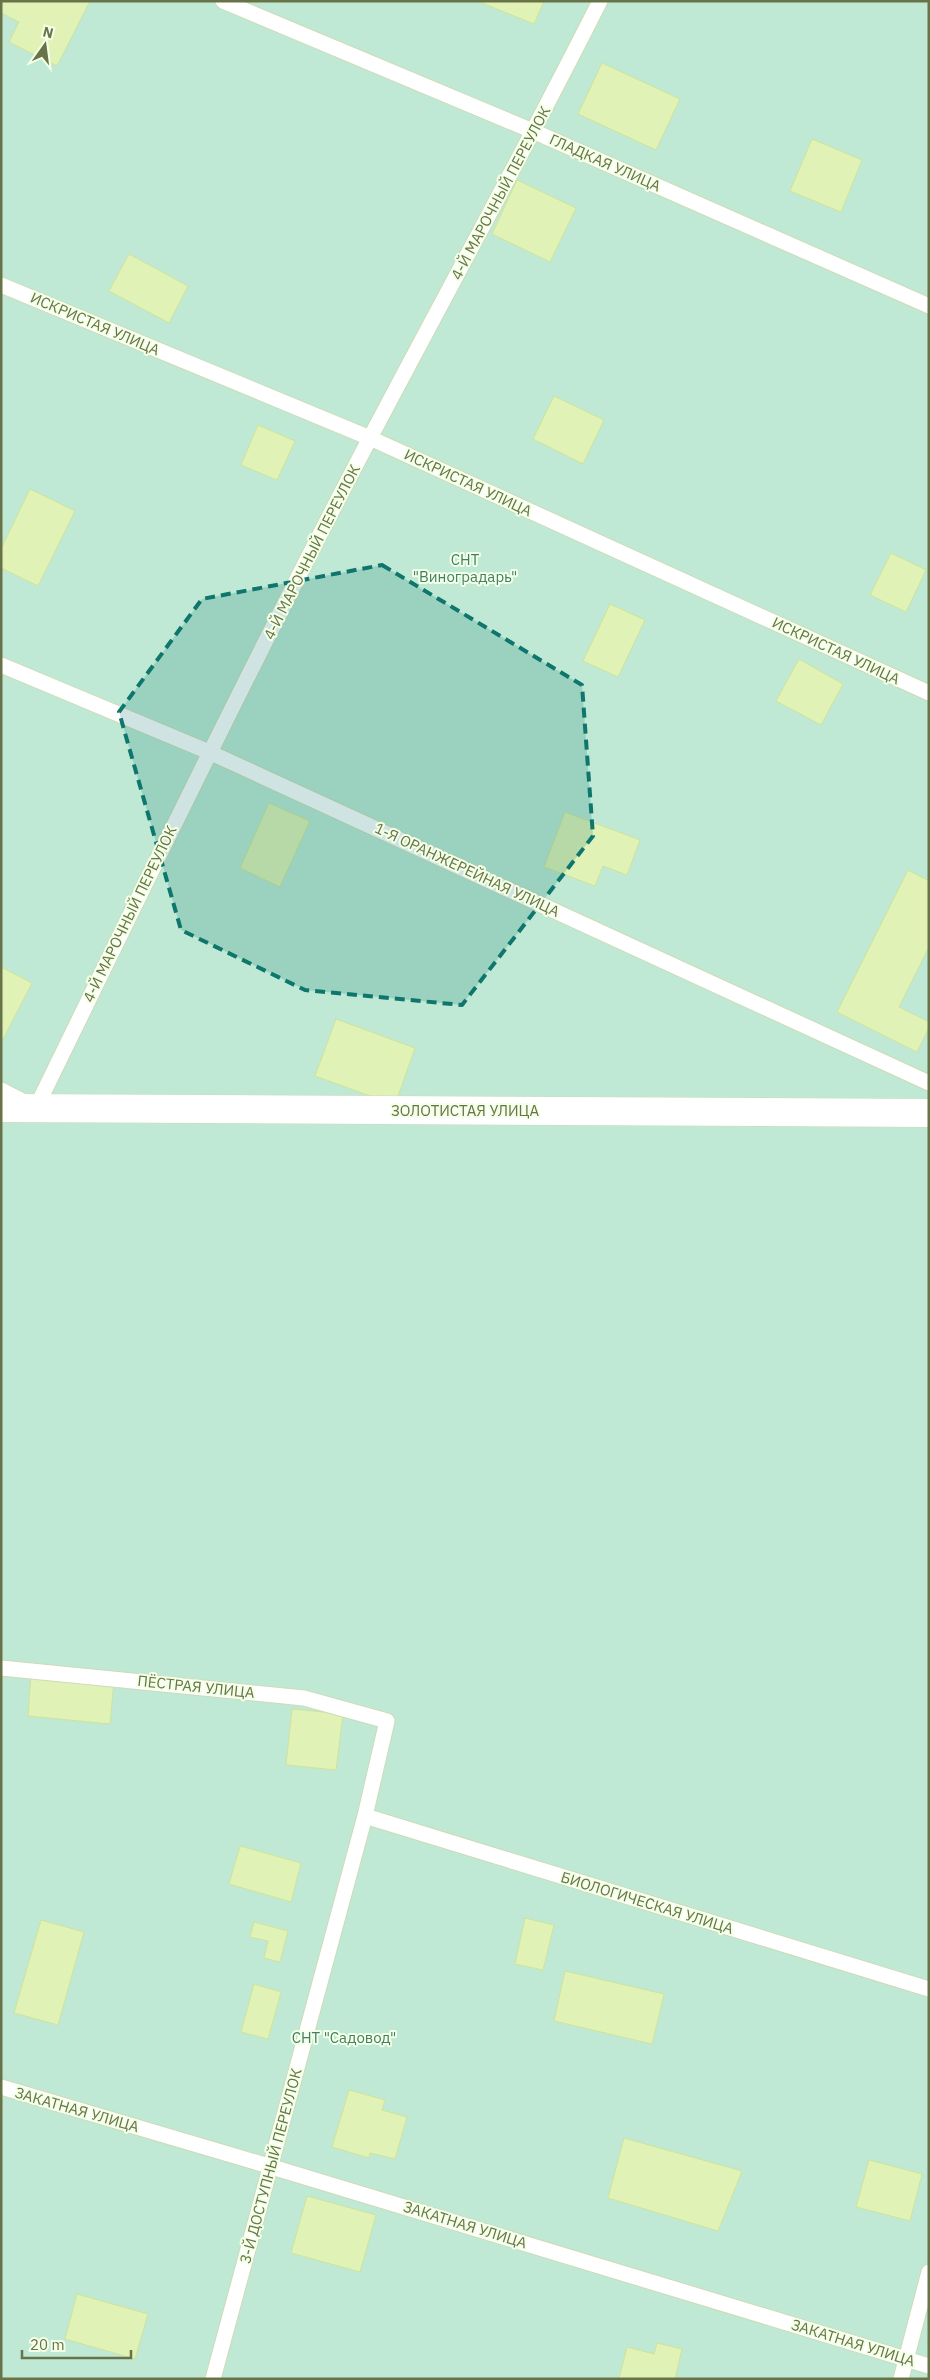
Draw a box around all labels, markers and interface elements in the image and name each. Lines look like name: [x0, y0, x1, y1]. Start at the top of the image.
north arrow: [20, 20, 70, 70]
text: N: [41, 22, 55, 42]
street label: 4-Й МАРОЧНЫЙ ПЕРЕУЛОК: [447, 103, 555, 283]
street label: ГЛАДКАЯ УЛИЦА: [547, 129, 664, 196]
street label: ИСКРИСТАЯ УЛИЦА: [28, 288, 163, 360]
street label: ИСКРИСТАЯ УЛИЦА: [401, 445, 535, 521]
street label: 4-Й МАРОЧНЫЙ ПЕРЕУЛОК: [259, 461, 364, 643]
park label: СНТ "Виноградарь": [413, 550, 517, 586]
street label: ИСКРИСТАЯ УЛИЦА: [769, 613, 903, 689]
street label: 1-Я ОРАНЖЕРЕЙНАЯ УЛИЦА: [372, 818, 563, 921]
street label: 4-Й МАРОЧНЫЙ ПЕРЕУЛОК: [78, 822, 181, 1005]
street label: ЗОЛОТИСТАЯ УЛИЦА: [391, 1101, 539, 1120]
street label: ПЁСТРАЯ УЛИЦА: [137, 1671, 256, 1702]
street label: БИОЛОГИЧЕСКАЯ УЛИЦА: [559, 1867, 736, 1938]
park label: СНТ "Садовод": [292, 2028, 396, 2047]
street label: 3-Й ДОСТУПНЫЙ ПЕРЕУЛОК: [235, 2066, 306, 2266]
street label: ЗАКАТНАЯ УЛИЦА: [13, 2083, 142, 2136]
street label: ЗАКАТНАЯ УЛИЦА: [401, 2197, 530, 2252]
street label: ЗАКАТНАЯ УЛИЦА: [789, 2315, 918, 2370]
scale bar: [22, 2328, 131, 2360]
text: 20 m: [30, 2335, 65, 2354]

